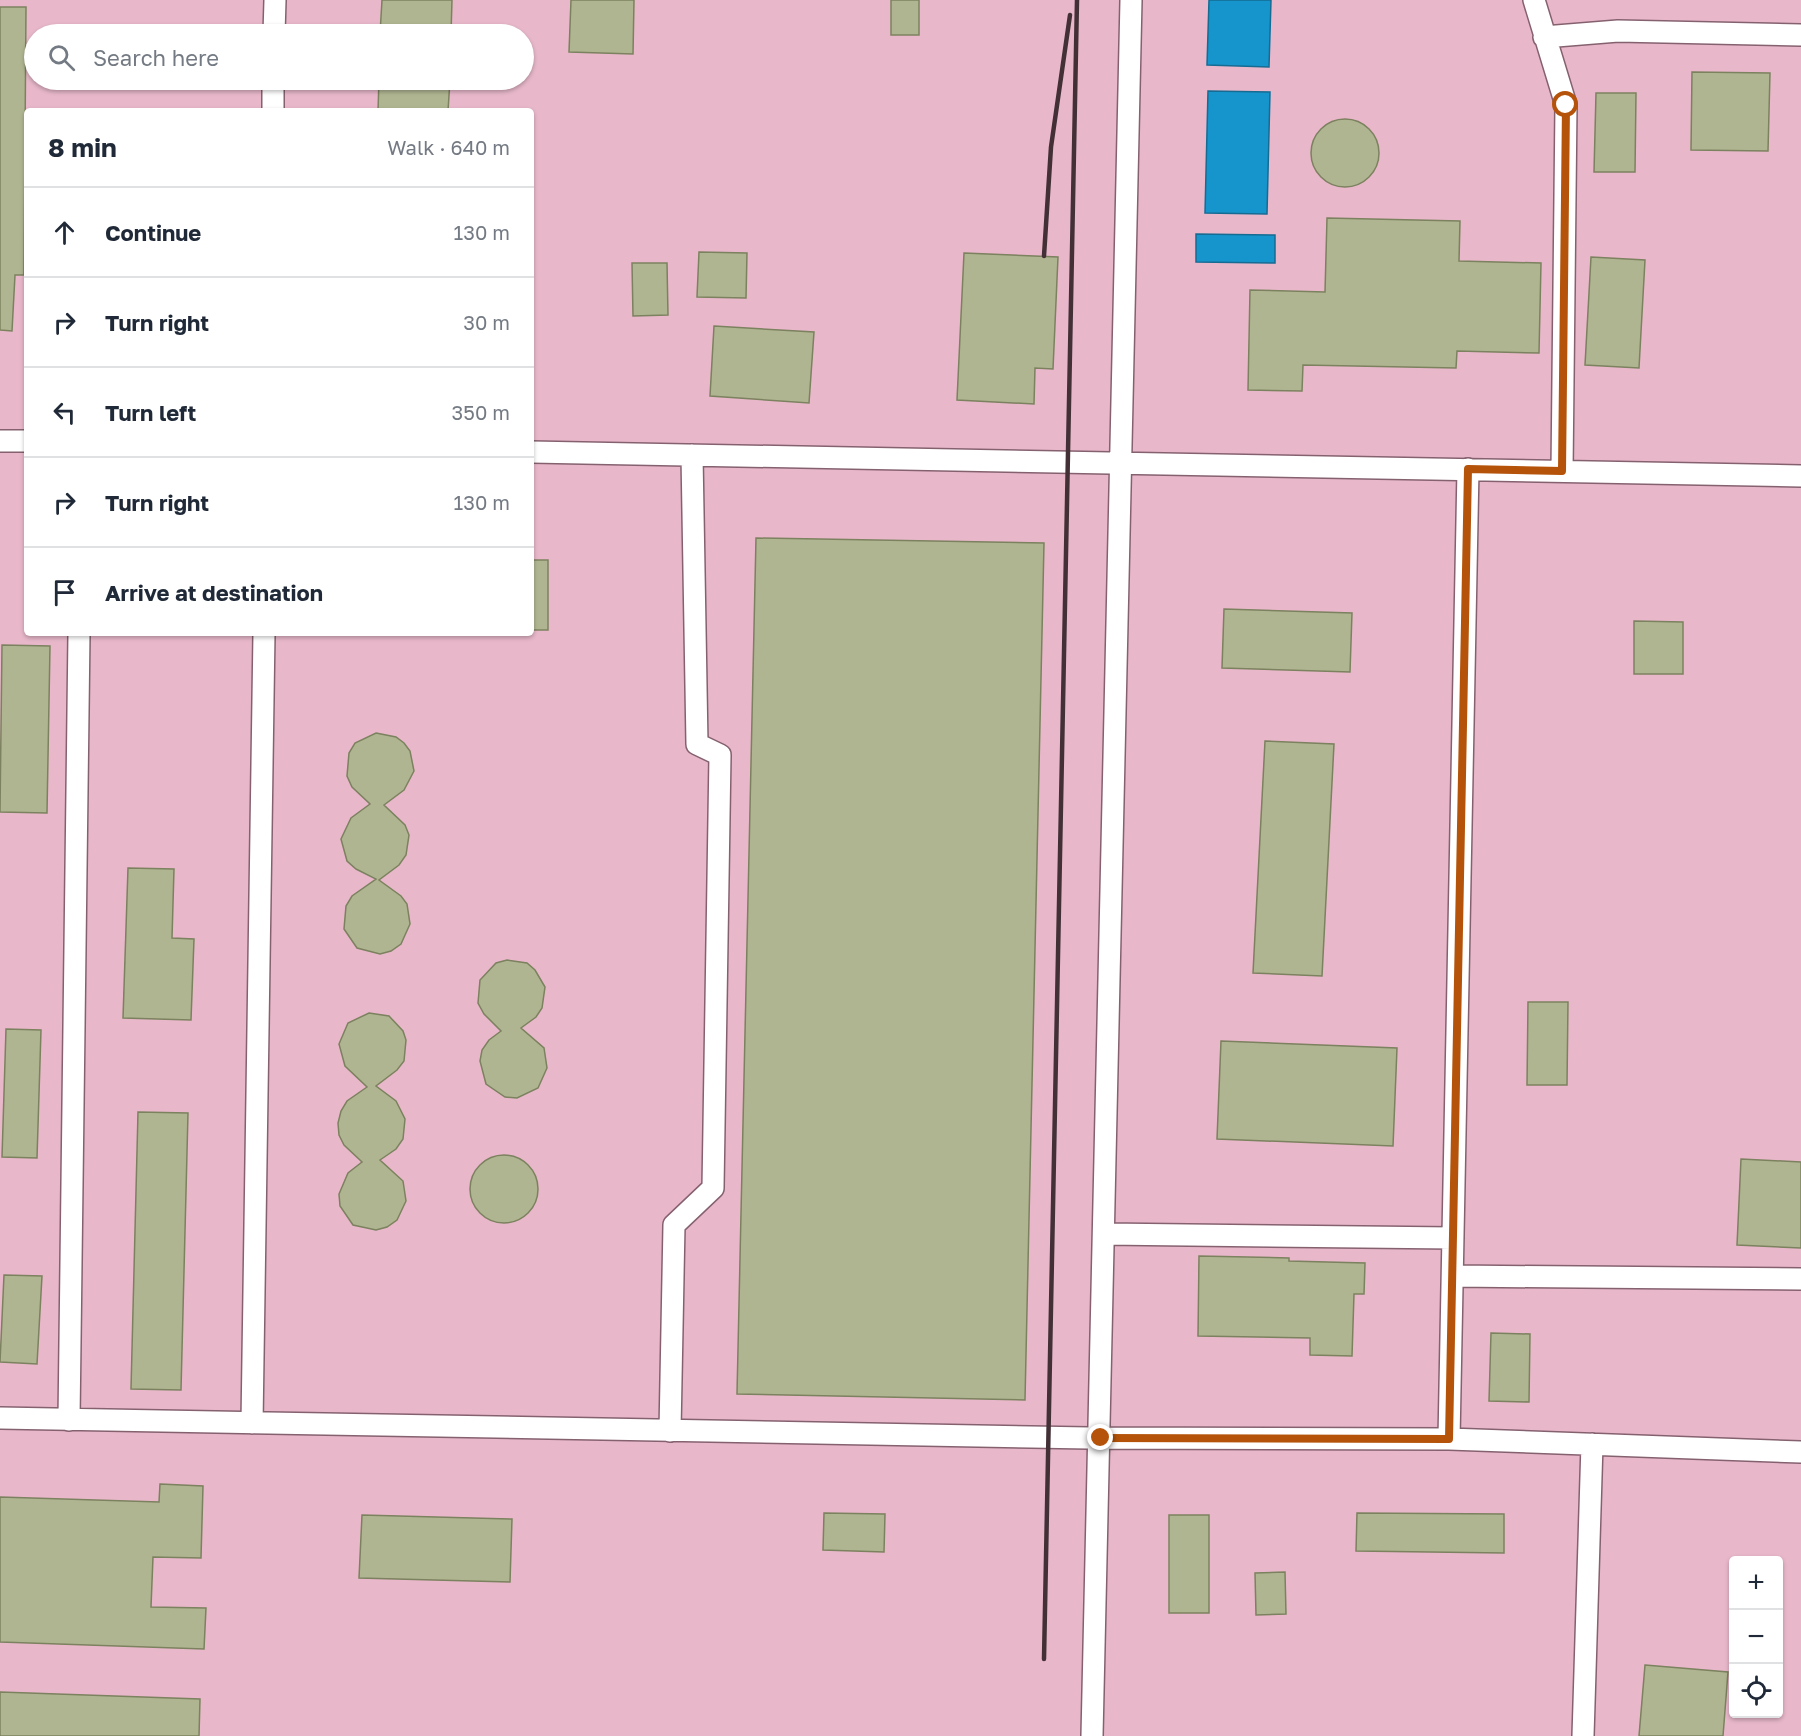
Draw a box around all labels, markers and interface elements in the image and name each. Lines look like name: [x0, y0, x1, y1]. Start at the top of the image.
search box: [24, 24, 534, 90]
icon: search: [45, 41, 78, 74]
text: Search here: [93, 44, 219, 71]
route start: [1552, 91, 1578, 117]
text: 8 min: [48, 132, 117, 163]
text: Walk · 640 m: [387, 135, 510, 159]
icon: ahead: [48, 216, 81, 249]
text: Continue: [105, 219, 201, 246]
text: 130 m: [454, 220, 510, 244]
icon: right: [48, 306, 81, 339]
text: Turn right: [105, 309, 209, 336]
text: 30 m: [463, 310, 510, 334]
icon: left: [48, 396, 81, 429]
text: Turn left: [105, 399, 196, 426]
text: 350 m: [452, 400, 510, 424]
icon: right: [48, 486, 81, 519]
text: Turn right: [105, 489, 209, 516]
text: 130 m: [454, 490, 510, 514]
icon: arrive: [48, 576, 81, 609]
text: Arrive at destination: [105, 579, 323, 606]
route end: [1087, 1424, 1113, 1450]
map controls: [1729, 1556, 1783, 1718]
button: +: [1729, 1556, 1783, 1610]
button: −: [1729, 1610, 1783, 1664]
button: locate: [1729, 1664, 1783, 1718]

